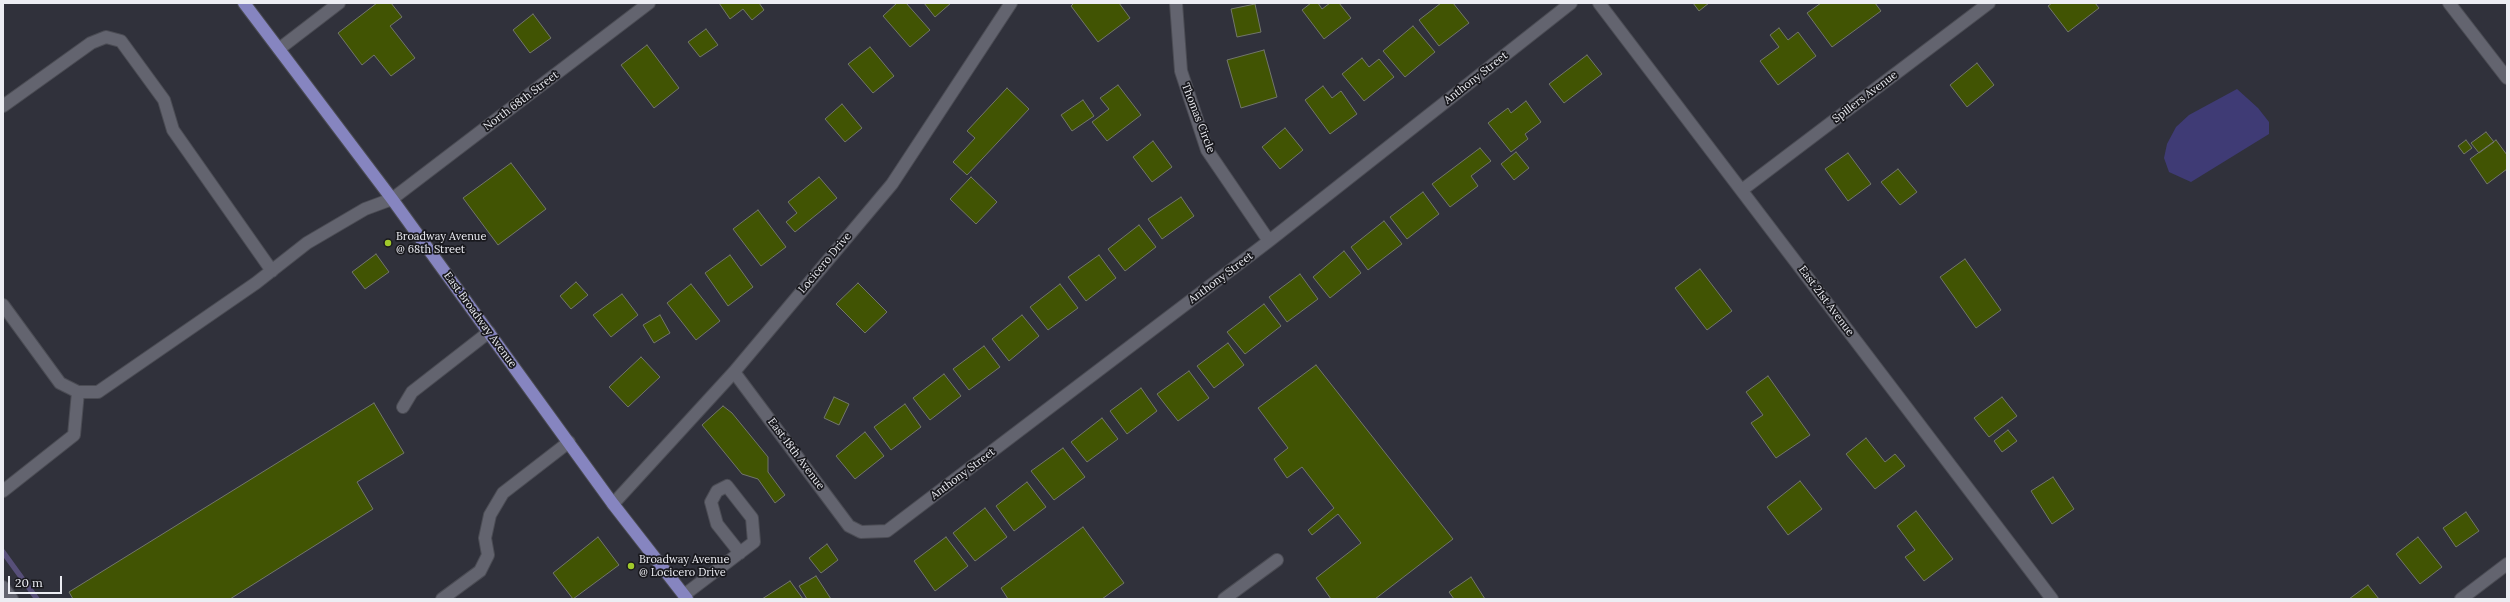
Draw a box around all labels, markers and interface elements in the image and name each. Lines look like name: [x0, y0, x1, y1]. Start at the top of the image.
street label: Anthony Street: [1442, 49, 1510, 107]
street label: North 68th Street: [481, 68, 561, 134]
street label: Spillers Avenue: [1830, 68, 1900, 126]
street label: Thomas Circle: [1179, 81, 1217, 155]
place label: Broadway Avenue @ 68th Street: [396, 230, 486, 256]
street label: Locicero Drive: [796, 230, 854, 296]
marker: Broadway Avenue @ 68th Street: [383, 238, 393, 248]
street label: Anthony Street: [1186, 249, 1256, 307]
street label: East 21st Avenue: [1795, 263, 1857, 339]
street label: East Broadway Avenue: [441, 270, 519, 370]
street label: East 18th Avenue: [765, 416, 827, 492]
street label: Anthony Street: [928, 445, 998, 503]
place label: Broadway Avenue @ Locicero Drive: [639, 553, 729, 579]
marker: Broadway Avenue @ Locicero Drive: [626, 561, 636, 571]
scale bar: [10, 568, 64, 594]
text: 20 m: [15, 575, 43, 590]

